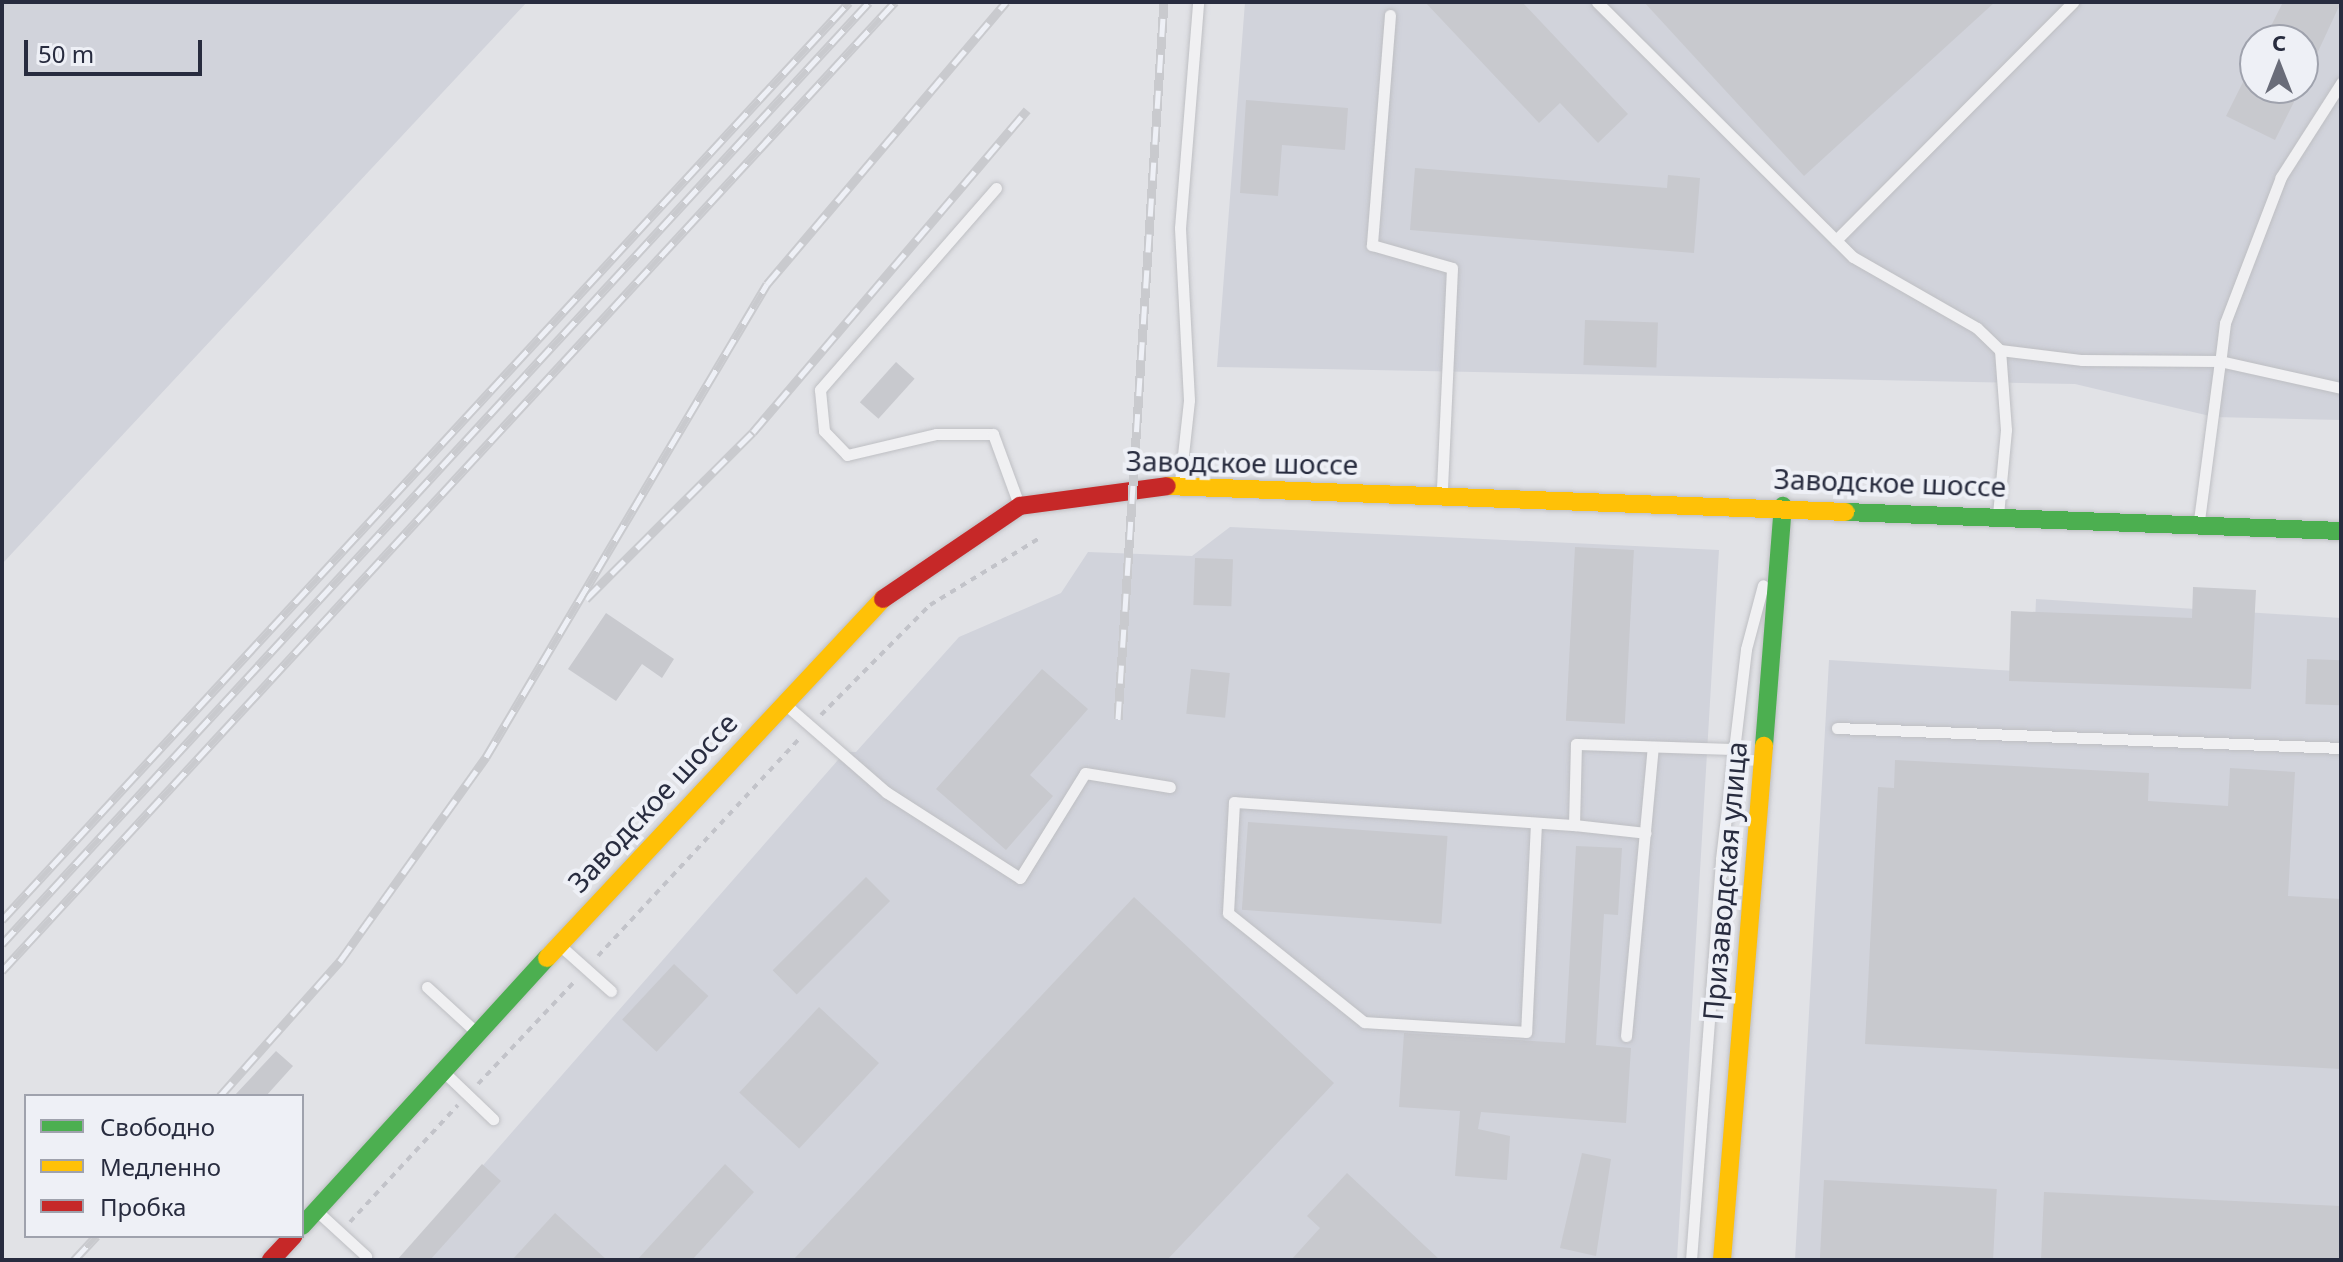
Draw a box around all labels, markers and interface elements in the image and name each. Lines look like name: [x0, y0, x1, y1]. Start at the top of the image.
scale bar: [28, 24, 206, 74]
north arrow: [2239, 24, 2319, 104]
text: С: [2272, 27, 2286, 57]
text: 50 m: [38, 37, 94, 70]
street label: Заводское шоссе: [1125, 443, 1359, 481]
street label: Заводское шоссе: [1773, 461, 2007, 503]
street label: Заводское шоссе: [560, 706, 744, 898]
street label: Призаводская улица: [1695, 740, 1753, 1022]
legend: [24, 1094, 304, 1238]
text: Свободно: [100, 1110, 215, 1143]
text: Медленно: [100, 1150, 221, 1183]
text: Пробка: [100, 1190, 186, 1223]

